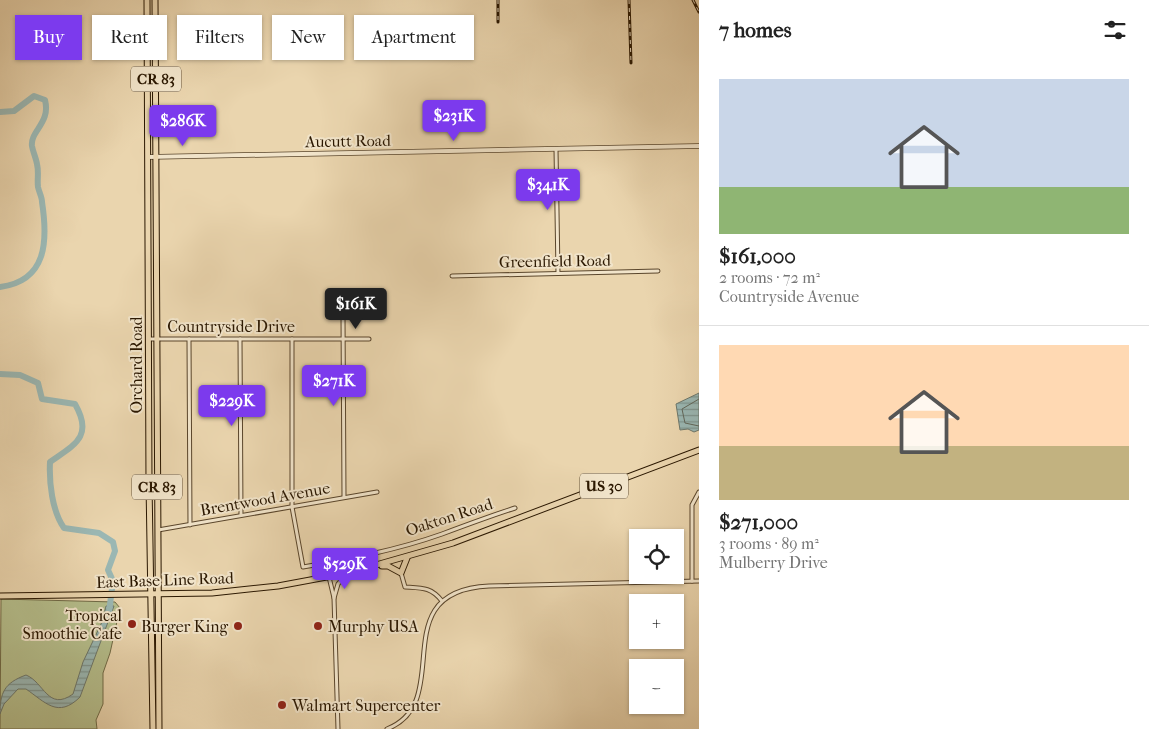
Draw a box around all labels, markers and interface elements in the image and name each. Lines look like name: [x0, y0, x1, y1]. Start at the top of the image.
chip: Buy: [15, 15, 82, 60]
chip: Rent: [92, 15, 167, 60]
chip: Filters: [177, 15, 262, 60]
chip: New: [272, 15, 344, 60]
chip: Apartment: [354, 15, 474, 60]
icon: filters: [1101, 16, 1129, 44]
text: 7 homes: [719, 18, 791, 42]
road number: CR 83: [131, 66, 181, 92]
pin: $231K: [419, 100, 489, 142]
pin: $286K: [148, 104, 218, 147]
text: $231K: [434, 106, 474, 125]
text: $286K: [160, 111, 206, 130]
icon: home: [879, 112, 969, 202]
street label: Aucutt Road: [304, 131, 391, 151]
pin: $341K: [513, 168, 583, 211]
text: $341K: [527, 175, 569, 194]
text: $161,000: [719, 244, 796, 268]
street label: Greenfield Road: [499, 251, 611, 271]
text: 2 rooms · 72 m²: [719, 268, 820, 287]
text: Countryside Avenue: [719, 287, 859, 306]
pin: $161K: [321, 288, 391, 330]
text: $161K: [336, 294, 376, 313]
street label: Orchard Road: [127, 316, 146, 414]
street label: Countryside Drive: [167, 317, 295, 336]
pin: $271K: [299, 364, 369, 407]
text: $271K: [313, 371, 355, 390]
icon: home: [879, 377, 969, 467]
pin: $229K: [197, 384, 267, 427]
text: $229K: [209, 391, 255, 410]
road number: CR 83: [132, 474, 182, 500]
road number: US 30: [580, 474, 628, 498]
street label: Brentwood Avenue: [199, 478, 331, 520]
street label: Oakton Road: [403, 494, 495, 540]
text: $271,000: [719, 510, 798, 534]
map controls: [629, 529, 684, 714]
button: locate: [629, 529, 684, 584]
text: 3 rooms · 89 m²: [719, 534, 819, 553]
pin: $529K: [310, 548, 380, 590]
text: Mulberry Drive: [719, 553, 828, 572]
text: $529K: [323, 554, 367, 573]
street label: East Base Line Road: [96, 568, 234, 592]
button: +: [629, 594, 684, 649]
place label: Tropical Smoothie Cafe: [23, 606, 123, 643]
place label: Burger King: [141, 617, 228, 636]
place label: Murphy USA: [328, 617, 419, 636]
marker: Tropical Smoothie Cafe: [126, 618, 138, 630]
marker: Burger King: [232, 620, 244, 632]
marker: Murphy USA: [312, 620, 324, 632]
button: −: [629, 659, 684, 714]
place label: Walmart Supercenter: [291, 696, 441, 715]
marker: Walmart Supercenter: [276, 699, 288, 711]

